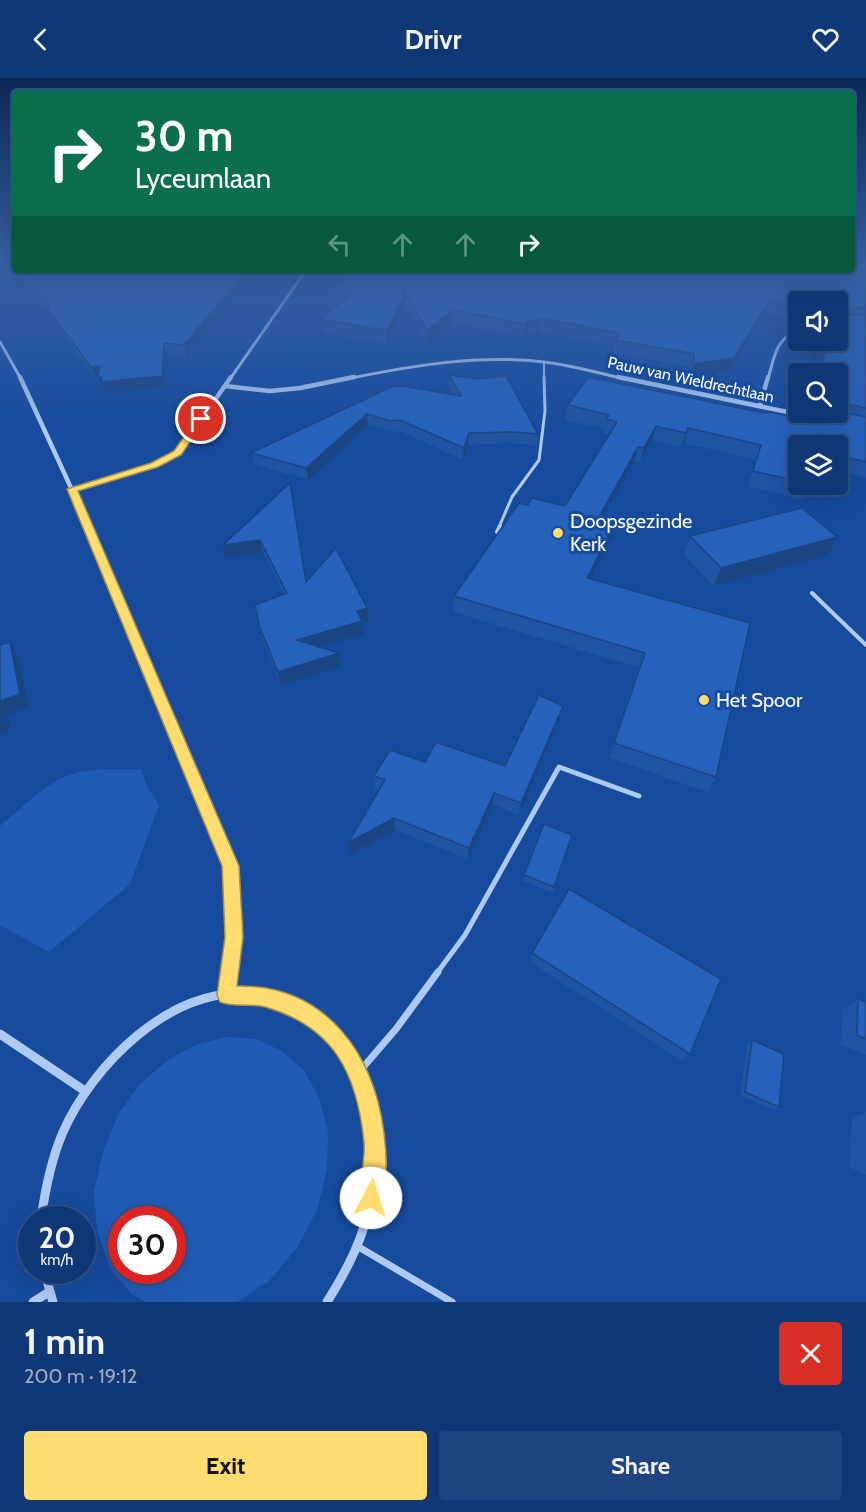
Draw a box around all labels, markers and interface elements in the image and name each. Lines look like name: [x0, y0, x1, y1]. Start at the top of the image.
icon: back: [24, 23, 57, 56]
text: Drivr: [405, 23, 461, 56]
icon: heart: [809, 23, 842, 56]
text: 30 m: [135, 110, 233, 162]
icon: right: [36, 114, 114, 192]
text: Lyceumlaan: [135, 162, 271, 195]
icon: left: [323, 228, 356, 261]
icon: ahead: [386, 228, 419, 261]
icon: ahead: [449, 228, 482, 261]
icon: right: [512, 228, 545, 261]
map controls: [788, 291, 848, 495]
button: sound: [788, 291, 848, 351]
street label: Pauw van Wieldrechtlaan: [606, 353, 776, 406]
button: search: [788, 363, 848, 423]
pin: [175, 393, 226, 444]
icon: arrive: [184, 402, 217, 435]
button: layers: [788, 435, 848, 495]
place label: Doopsgezinde Kerk: [570, 509, 692, 556]
marker: Doopsgezinde Kerk: [551, 526, 565, 540]
place label: Het Spoor: [716, 688, 803, 712]
marker: Het Spoor: [697, 693, 711, 707]
position arrow: [339, 1166, 403, 1230]
speed limit sign: 30: [108, 1206, 186, 1284]
text: 20: [38, 1219, 76, 1256]
text: km/h: [41, 1251, 73, 1269]
text: 1 min: [24, 1319, 105, 1363]
button: close: [779, 1322, 842, 1385]
text: 200 m · 19:12: [24, 1364, 137, 1388]
button: Exit: [24, 1431, 427, 1500]
button: Share: [439, 1431, 842, 1500]

